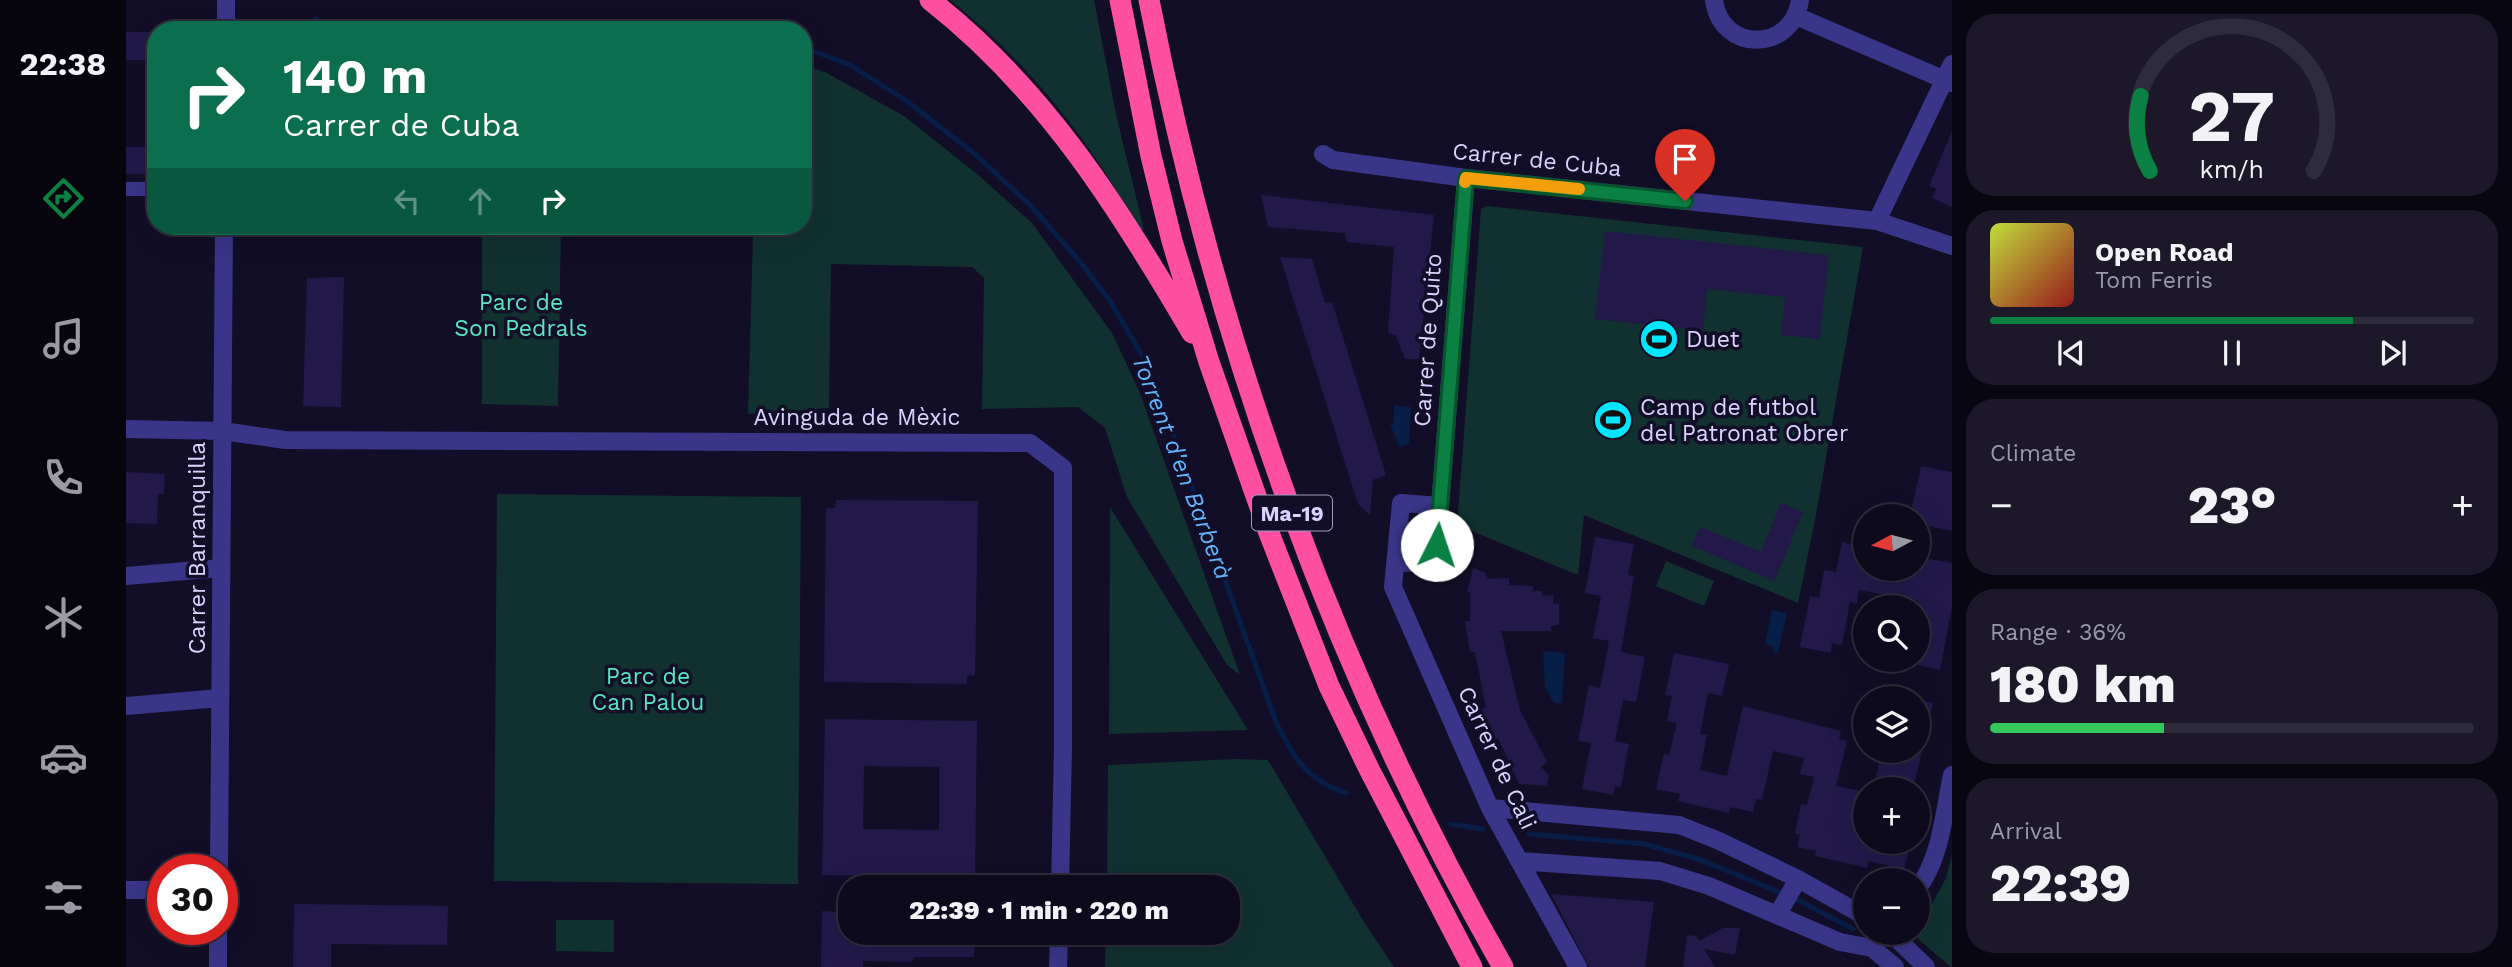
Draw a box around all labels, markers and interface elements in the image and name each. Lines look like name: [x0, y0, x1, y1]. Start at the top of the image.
text: 22:38: [20, 45, 106, 83]
text: 140 m: [283, 47, 427, 105]
icon: right: [168, 49, 259, 140]
text: 27: [2189, 73, 2275, 159]
text: Carrer de Cuba: [283, 106, 520, 144]
pin: [1655, 129, 1715, 201]
street label: Carrer de Cuba: [1451, 138, 1623, 182]
icon: arrive: [1666, 140, 1704, 178]
text: km/h: [2200, 155, 2264, 184]
icon: directions: [39, 174, 88, 223]
icon: left: [388, 182, 426, 220]
icon: ahead: [461, 182, 499, 220]
icon: right: [534, 182, 572, 220]
text: Open Road: [2095, 237, 2233, 267]
street label: Carrer de Quito: [1408, 252, 1448, 428]
text: Tom Ferris: [2095, 267, 2213, 294]
park label: Parc de Son Pedrals: [454, 289, 588, 342]
icon: music: [39, 314, 88, 363]
sports icon: Duet: [1638, 318, 1680, 360]
place label: Duet: [1686, 326, 1740, 353]
icon: previous: [2052, 334, 2090, 372]
icon: pause: [2213, 334, 2251, 372]
icon: next: [2374, 334, 2412, 372]
water label: Torrent d'en Barberà: [1126, 351, 1238, 584]
place label: Camp de futbol del Patronat Obrer: [1640, 394, 1848, 447]
sports icon: Camp de futbol del Patronat Obrer: [1592, 399, 1634, 441]
street label: Avinguda de Mèxic: [753, 404, 961, 431]
text: Climate: [1990, 440, 2076, 467]
street label: Carrer Barranquilla: [184, 442, 211, 654]
icon: phone: [39, 453, 88, 502]
text: 23°: [2188, 475, 2276, 536]
text: −: [1990, 483, 2013, 527]
text: +: [2451, 483, 2474, 527]
road number: Ma-19: [1252, 496, 1332, 530]
north arrow: [1853, 504, 1930, 581]
map controls: [1853, 504, 1930, 945]
position arrow: [1400, 508, 1474, 582]
icon: climate: [39, 593, 88, 642]
button: search: [1853, 595, 1930, 672]
text: Range · 36%: [1990, 619, 2126, 646]
text: 180 km: [1990, 654, 2176, 715]
park label: Parc de Can Palou: [592, 663, 704, 716]
street label: Carrer de Cali: [1452, 682, 1542, 834]
button: layers: [1853, 686, 1930, 763]
icon: car: [39, 733, 88, 782]
button: +: [1853, 777, 1930, 854]
text: Arrival: [1990, 818, 2062, 845]
text: 22:39: [1990, 853, 2131, 914]
speed limit sign: 30: [147, 854, 238, 945]
button: −: [1853, 868, 1930, 945]
icon: filters: [39, 873, 88, 922]
text: 22:39 · 1 min · 220 m: [909, 895, 1169, 925]

